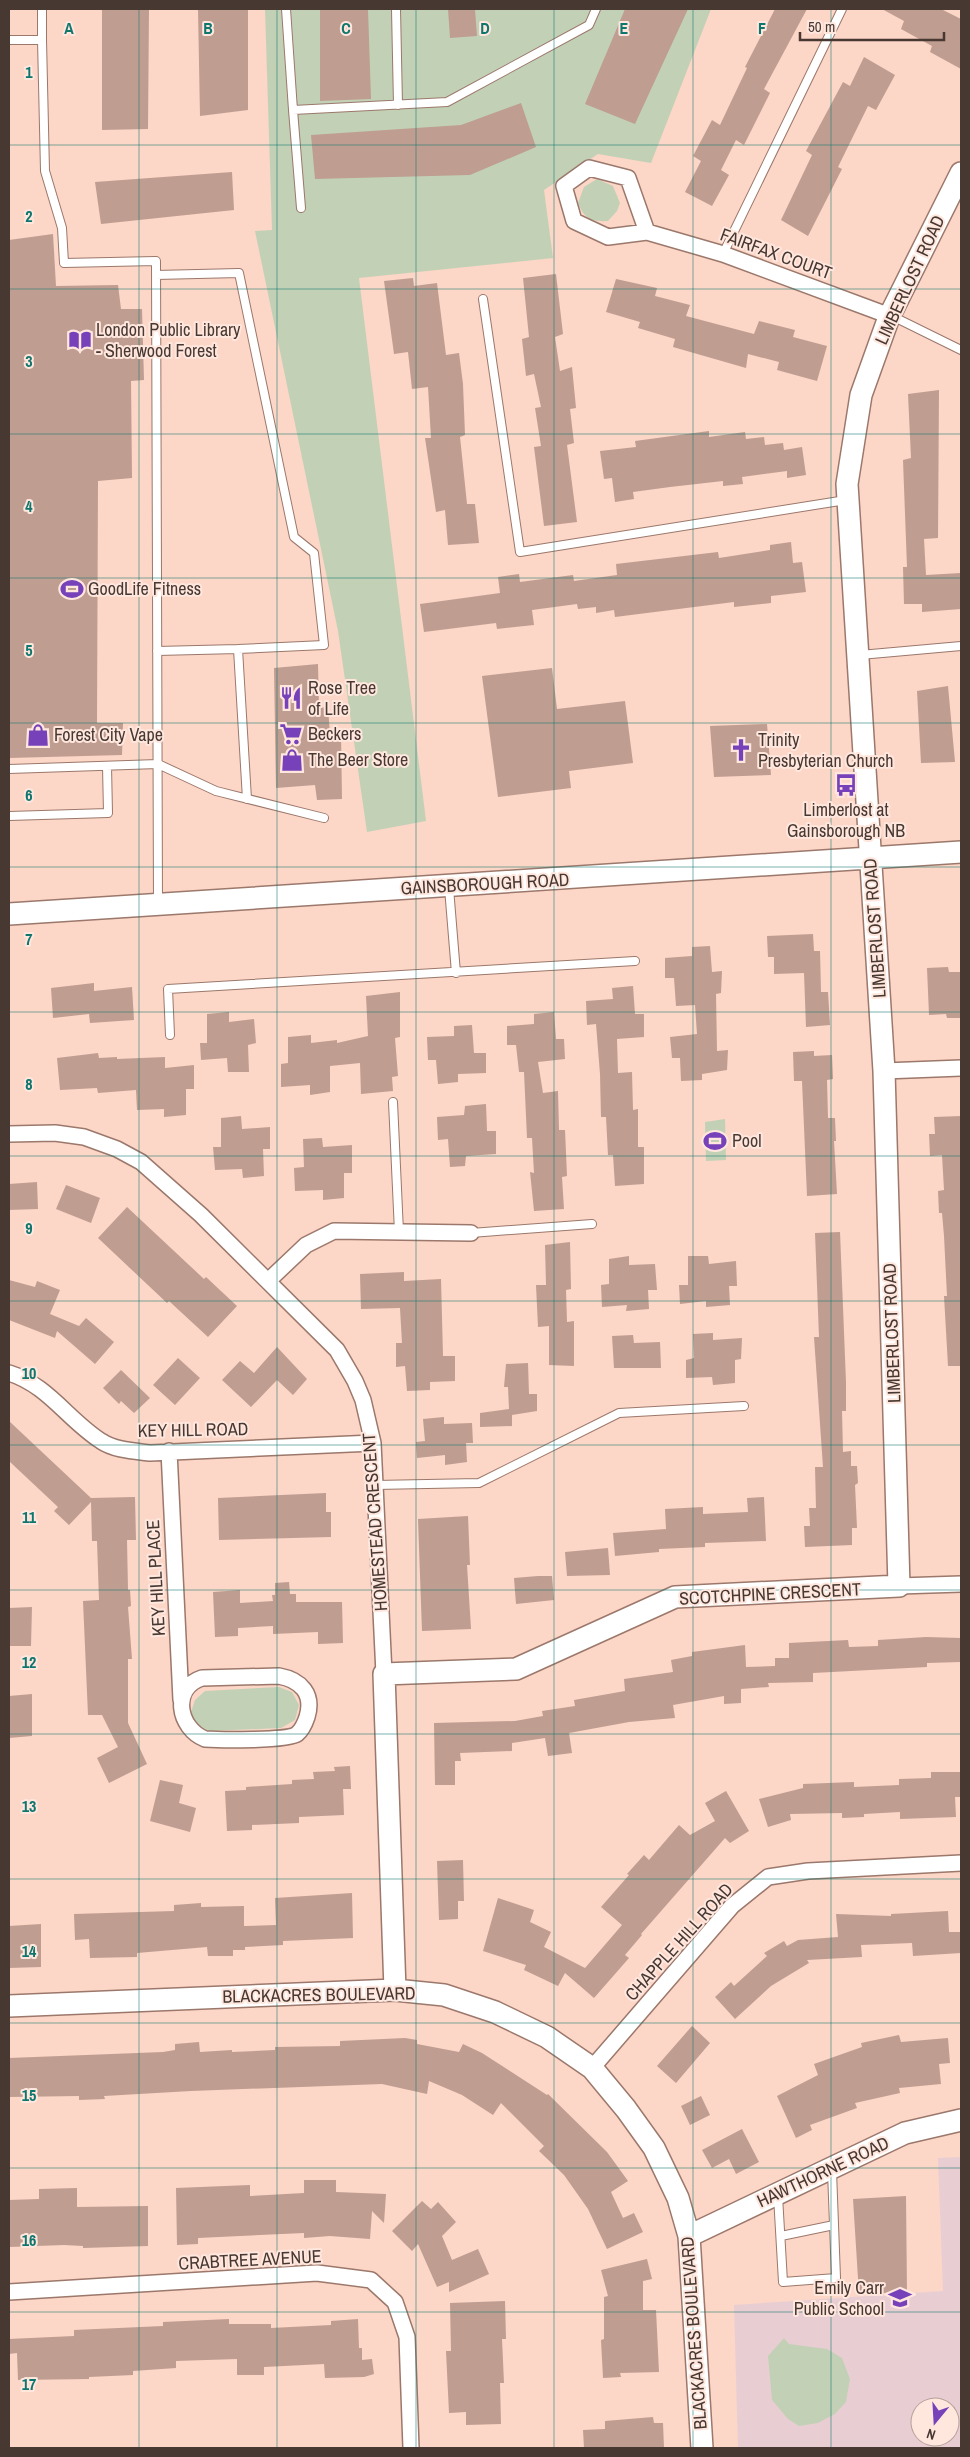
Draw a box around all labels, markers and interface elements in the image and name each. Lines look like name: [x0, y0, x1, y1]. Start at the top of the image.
scale bar: [800, 10, 944, 42]
text: 50 m: [808, 16, 835, 37]
text: A: [64, 17, 74, 39]
text: B: [203, 17, 213, 39]
text: C: [341, 17, 351, 39]
text: D: [480, 17, 490, 39]
text: E: [620, 17, 629, 39]
text: F: [758, 17, 766, 39]
text: 1: [25, 61, 33, 83]
text: 2: [25, 205, 33, 227]
street label: LIMBERLOST ROAD: [869, 211, 950, 349]
street label: FAIRFAX COURT: [717, 222, 835, 285]
place label: London Public Library - Sherwood Forest: [96, 317, 241, 363]
library icon: London Public Library - Sherwood Forest: [67, 327, 93, 353]
text: 3: [25, 350, 33, 372]
text: 4: [25, 495, 33, 517]
sports icon: GoodLife Fitness: [59, 576, 85, 602]
place label: GoodLife Fitness: [88, 576, 201, 601]
text: 5: [25, 639, 33, 661]
place label: Rose Tree of Life: [308, 675, 376, 721]
restaurant icon: Rose Tree of Life: [278, 685, 304, 711]
supermarket icon: Beckers: [278, 721, 304, 747]
place label: Beckers: [308, 721, 361, 746]
shop icon: Forest City Vape: [25, 722, 51, 748]
place label: Forest City Vape: [54, 722, 163, 747]
place label: Trinity Presbyterian Church: [758, 727, 893, 773]
church icon: Trinity Presbyterian Church: [728, 737, 754, 763]
shop icon: The Beer Store: [279, 747, 305, 773]
place label: The Beer Store: [308, 747, 408, 772]
bus stop icon: Limberlost at Gainsborough NB: [833, 772, 859, 798]
text: 6: [25, 784, 33, 806]
place label: Limberlost at Gainsborough NB: [787, 797, 905, 843]
street label: LIMBERLOST ROAD: [857, 857, 892, 999]
street label: GAINSBOROUGH ROAD: [400, 867, 570, 900]
text: 7: [25, 928, 33, 950]
text: 8: [25, 1073, 33, 1095]
sports icon: Pool: [702, 1128, 728, 1154]
place label: Pool: [732, 1128, 762, 1153]
text: 9: [25, 1217, 33, 1239]
street label: LIMBERLOST ROAD: [877, 1263, 906, 1403]
text: 10: [22, 1362, 36, 1384]
street label: KEY HILL ROAD: [137, 1416, 249, 1443]
street label: HOMESTEAD CRESCENT: [356, 1432, 393, 1612]
text: 11: [22, 1506, 37, 1528]
street label: KEY HILL PLACE: [140, 1519, 171, 1637]
street label: SCOTCHPINE CRESCENT: [678, 1576, 862, 1611]
text: 12: [22, 1651, 36, 1673]
text: 13: [22, 1795, 36, 1817]
street label: CHAPPLE HILL ROAD: [619, 1877, 738, 2006]
text: 14: [22, 1940, 37, 1962]
street label: BLACKACRES BOULEVARD: [222, 1980, 416, 2009]
text: 15: [22, 2084, 36, 2106]
street label: HAWTHORNE ROAD: [753, 2130, 893, 2213]
text: 16: [22, 2229, 36, 2251]
street label: BLACKACRES BOULEVARD: [674, 2236, 713, 2430]
street label: CRABTREE AVENUE: [178, 2243, 322, 2276]
place label: Emily Carr Public School: [794, 2275, 884, 2321]
school or university icon: Emily Carr Public School: [887, 2285, 913, 2311]
text: 17: [22, 2373, 36, 2395]
north arrow: [910, 2397, 960, 2447]
text: N: [924, 2425, 938, 2444]

